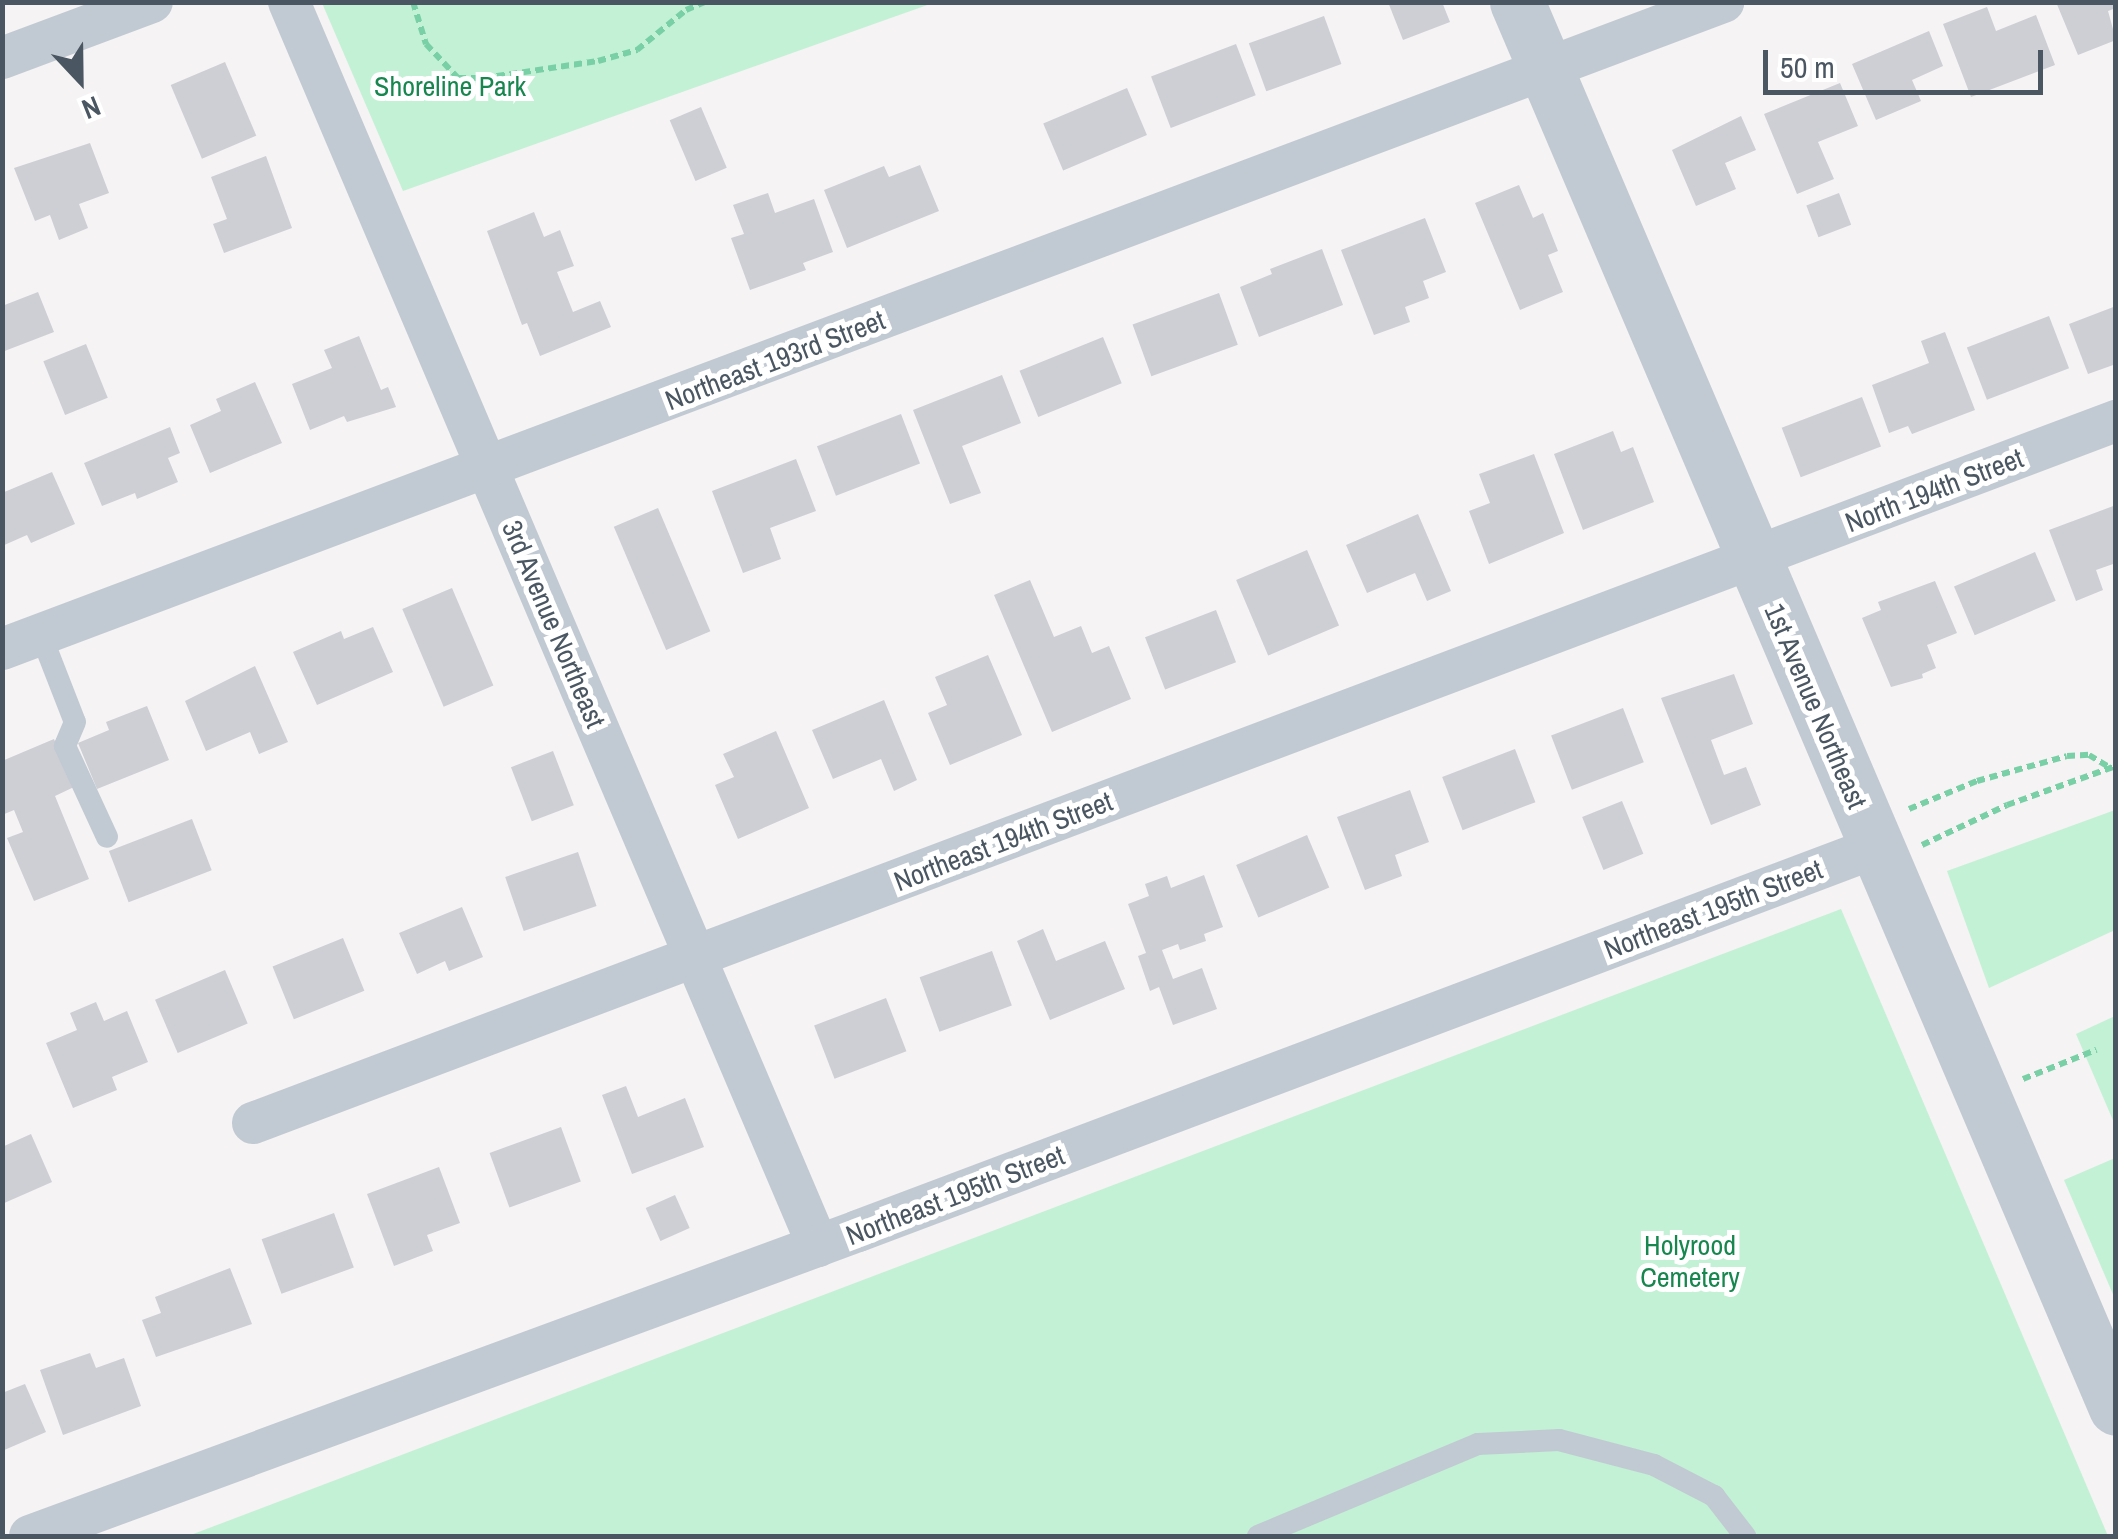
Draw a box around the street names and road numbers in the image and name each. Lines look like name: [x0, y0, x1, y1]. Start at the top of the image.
street label: Northeast 193rd Street: [661, 303, 889, 417]
street label: North 194th Street: [1840, 441, 2028, 539]
street label: 3rd Avenue Northeast: [495, 515, 613, 733]
street label: 1st Avenue Northeast: [1757, 598, 1875, 814]
street label: Northeast 194th Street: [889, 784, 1117, 898]
street label: Northeast 195th Street: [1599, 852, 1827, 966]
street label: Northeast 195th Street: [841, 1138, 1069, 1252]

